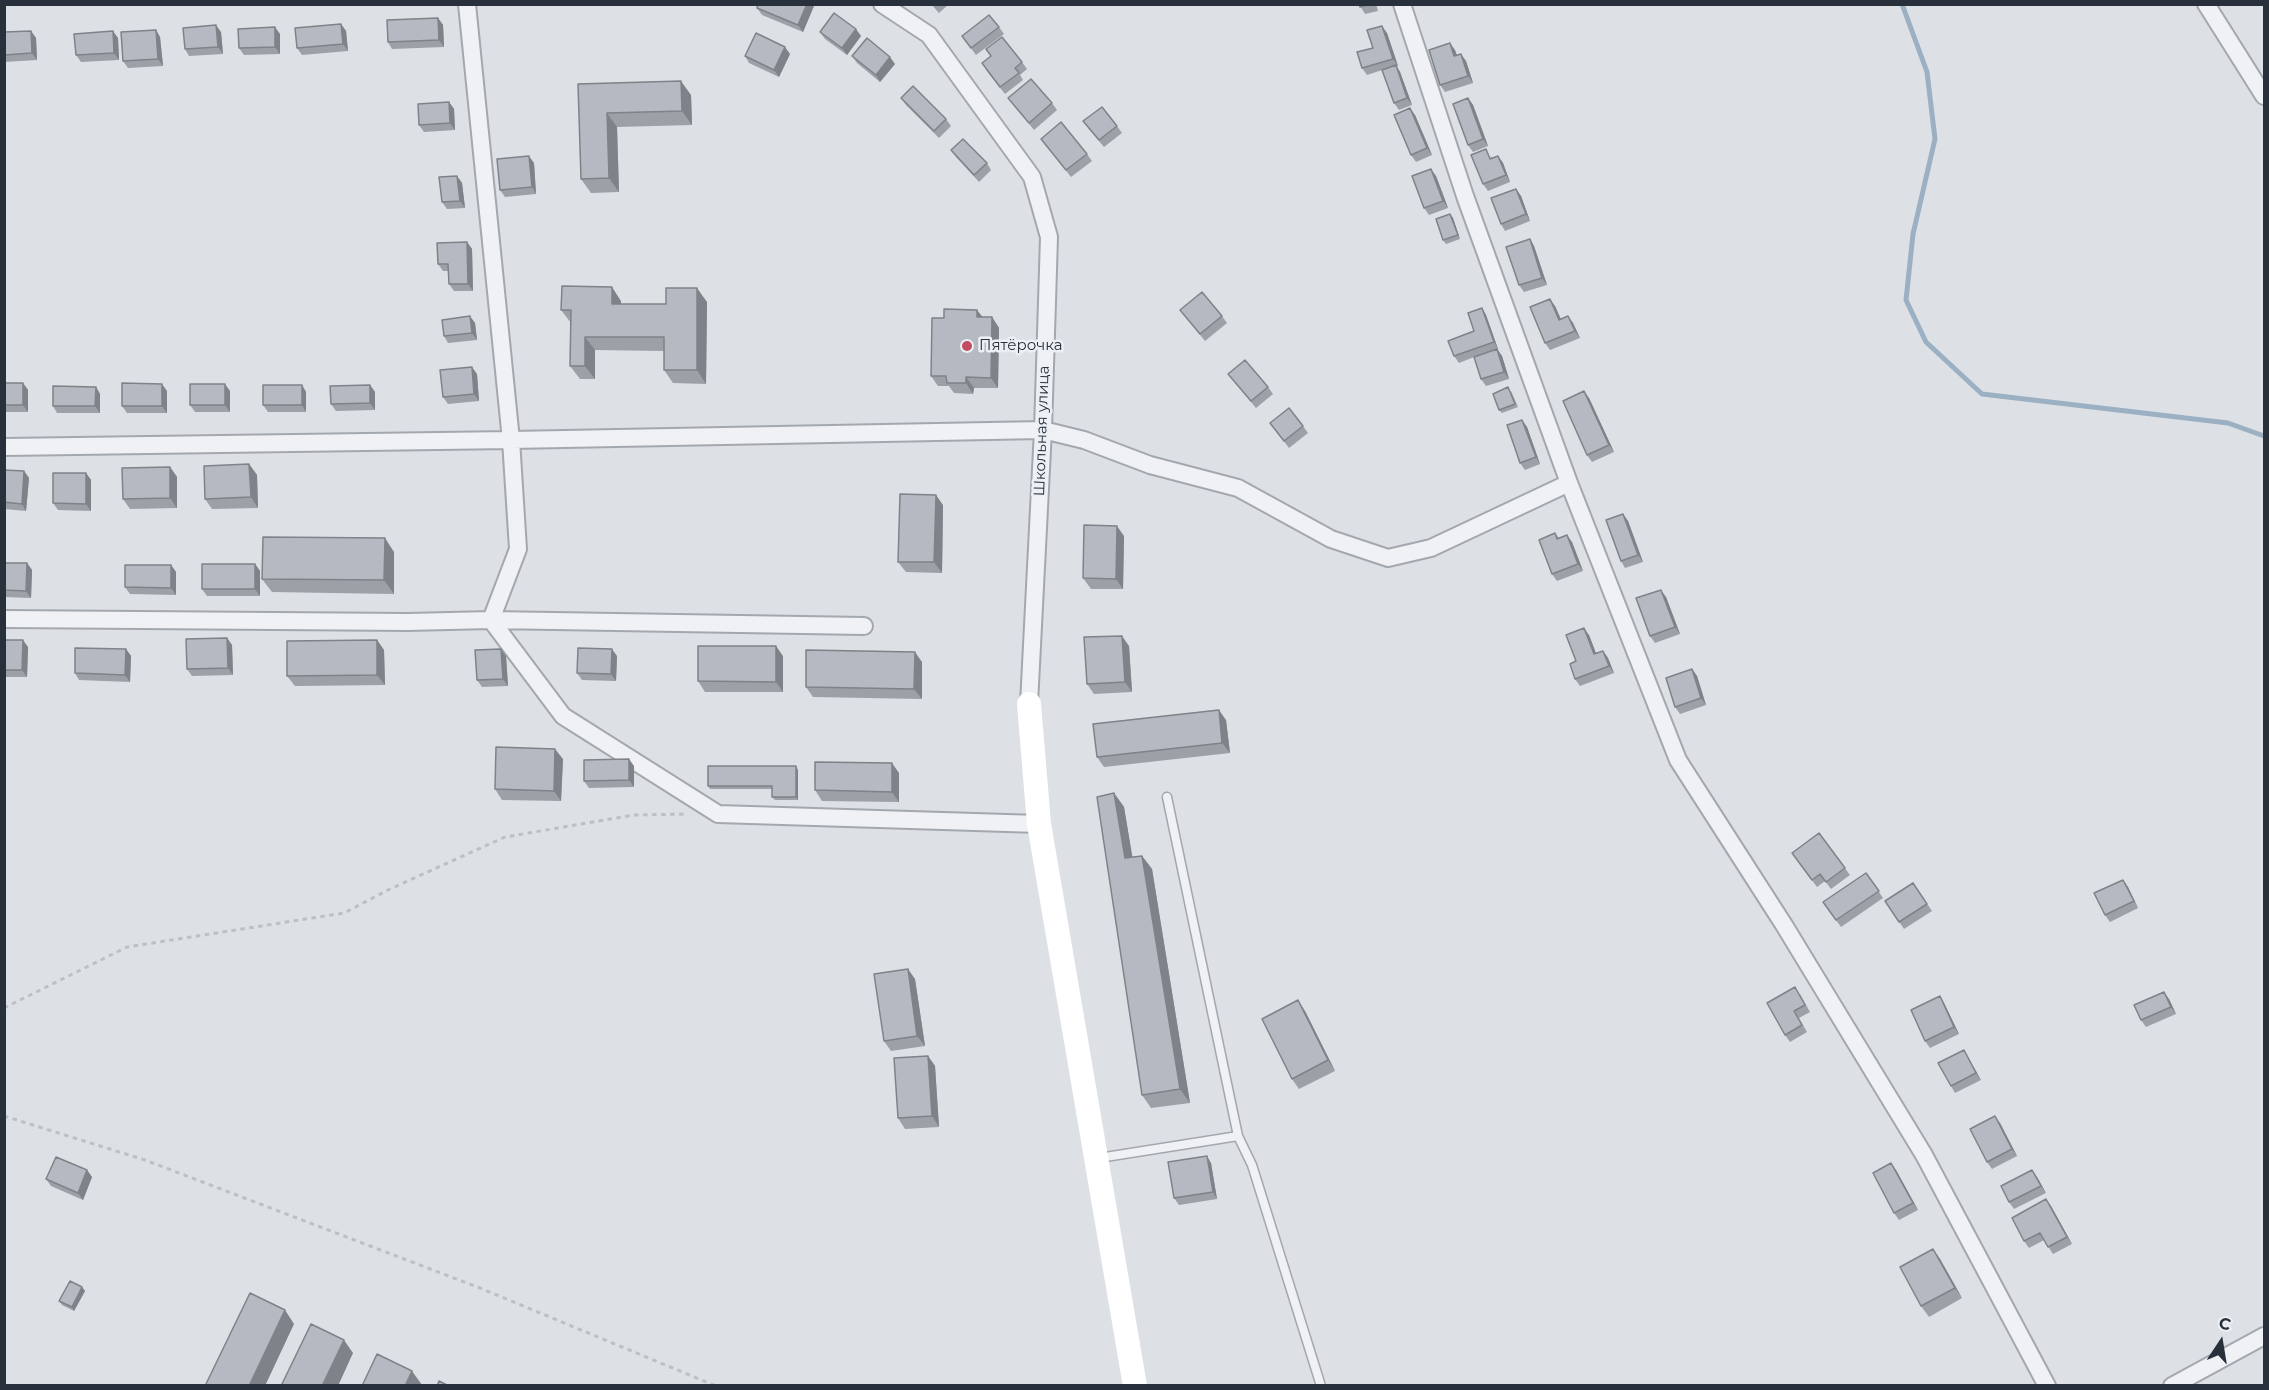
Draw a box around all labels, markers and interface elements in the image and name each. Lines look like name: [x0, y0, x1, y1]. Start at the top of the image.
place label: Пятёрочка: [979, 337, 1063, 355]
marker: Пятёрочка: [960, 339, 974, 353]
street label: Школьная улица: [1031, 365, 1053, 497]
north arrow: [2191, 1312, 2251, 1372]
text: С: [2217, 1313, 2233, 1334]

